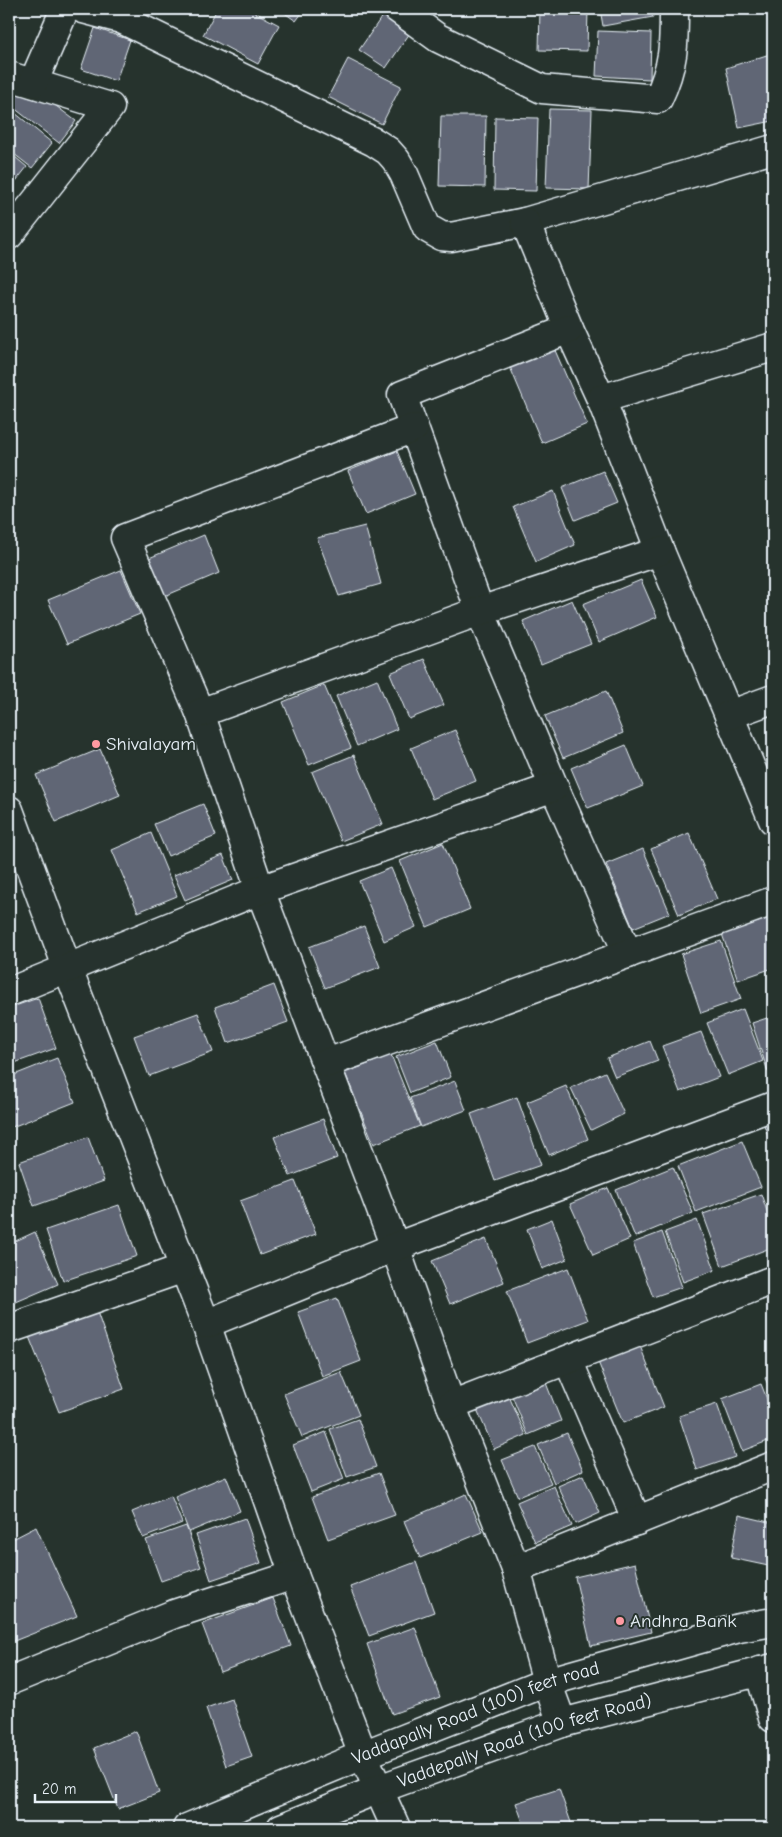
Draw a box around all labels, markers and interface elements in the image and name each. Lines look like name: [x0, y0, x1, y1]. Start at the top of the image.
place label: Shivalayam: [106, 733, 196, 755]
marker: Shivalayam: [90, 738, 102, 750]
place label: Andhra Bank: [630, 1610, 737, 1632]
marker: Andhra Bank: [614, 1615, 626, 1627]
street label: Vaddapally Road (100) feet road: [349, 1657, 602, 1769]
street label: Vaddepally Road (100 feet Road): [394, 1689, 654, 1792]
scale bar: [35, 1772, 116, 1804]
text: 20 m: [42, 1780, 76, 1798]

